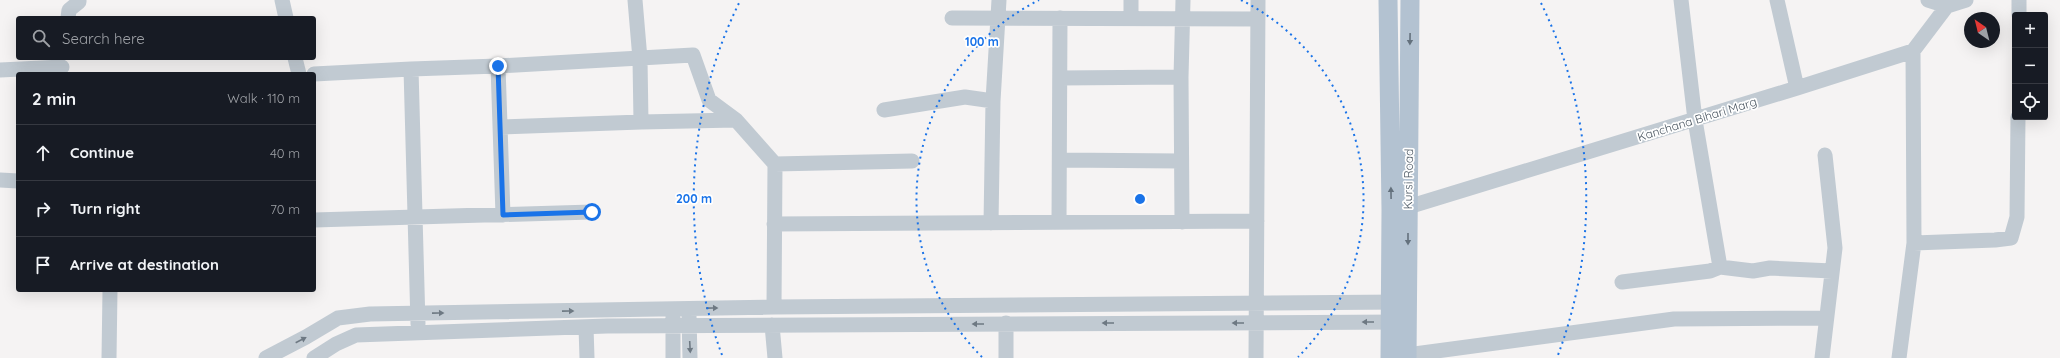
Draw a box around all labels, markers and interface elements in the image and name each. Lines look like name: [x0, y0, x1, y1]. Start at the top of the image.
north arrow: [1964, 12, 2000, 48]
map controls: [2012, 12, 2048, 120]
button: +: [2012, 12, 2048, 48]
search box: [16, 16, 316, 60]
icon: search: [30, 27, 52, 49]
text: Search here: [62, 29, 145, 48]
one-way arrow: [1406, 33, 1413, 45]
text: 100 m: [965, 34, 999, 49]
button: −: [2012, 48, 2048, 84]
route end: [489, 57, 507, 75]
button: locate: [2012, 84, 2048, 120]
text: 2 min: [32, 88, 76, 109]
text: Walk · 110 m: [227, 90, 300, 106]
street label: Kanchana Bihari Marg: [1635, 94, 1759, 144]
icon: ahead: [32, 142, 54, 164]
text: Continue: [70, 143, 134, 162]
text: 40 m: [270, 145, 300, 161]
street label: Kursi Road: [1400, 149, 1416, 209]
one-way arrow: [1387, 187, 1394, 199]
text: 200 m: [676, 191, 712, 206]
centre of rings: [1133, 192, 1147, 206]
icon: right: [32, 198, 54, 220]
text: Turn right: [70, 199, 141, 218]
text: 70 m: [270, 201, 300, 217]
route start: [583, 203, 601, 221]
one-way arrow: [1405, 233, 1411, 246]
icon: arrive: [32, 254, 54, 276]
text: Arrive at destination: [70, 255, 219, 274]
one-way arrow: [706, 305, 718, 312]
one-way arrow: [562, 308, 575, 314]
one-way arrow: [432, 310, 445, 316]
one-way arrow: [1361, 319, 1374, 325]
one-way arrow: [1101, 320, 1114, 326]
one-way arrow: [1231, 320, 1244, 326]
one-way arrow: [971, 321, 984, 327]
one-way arrow: [295, 337, 307, 343]
one-way arrow: [687, 341, 693, 354]

